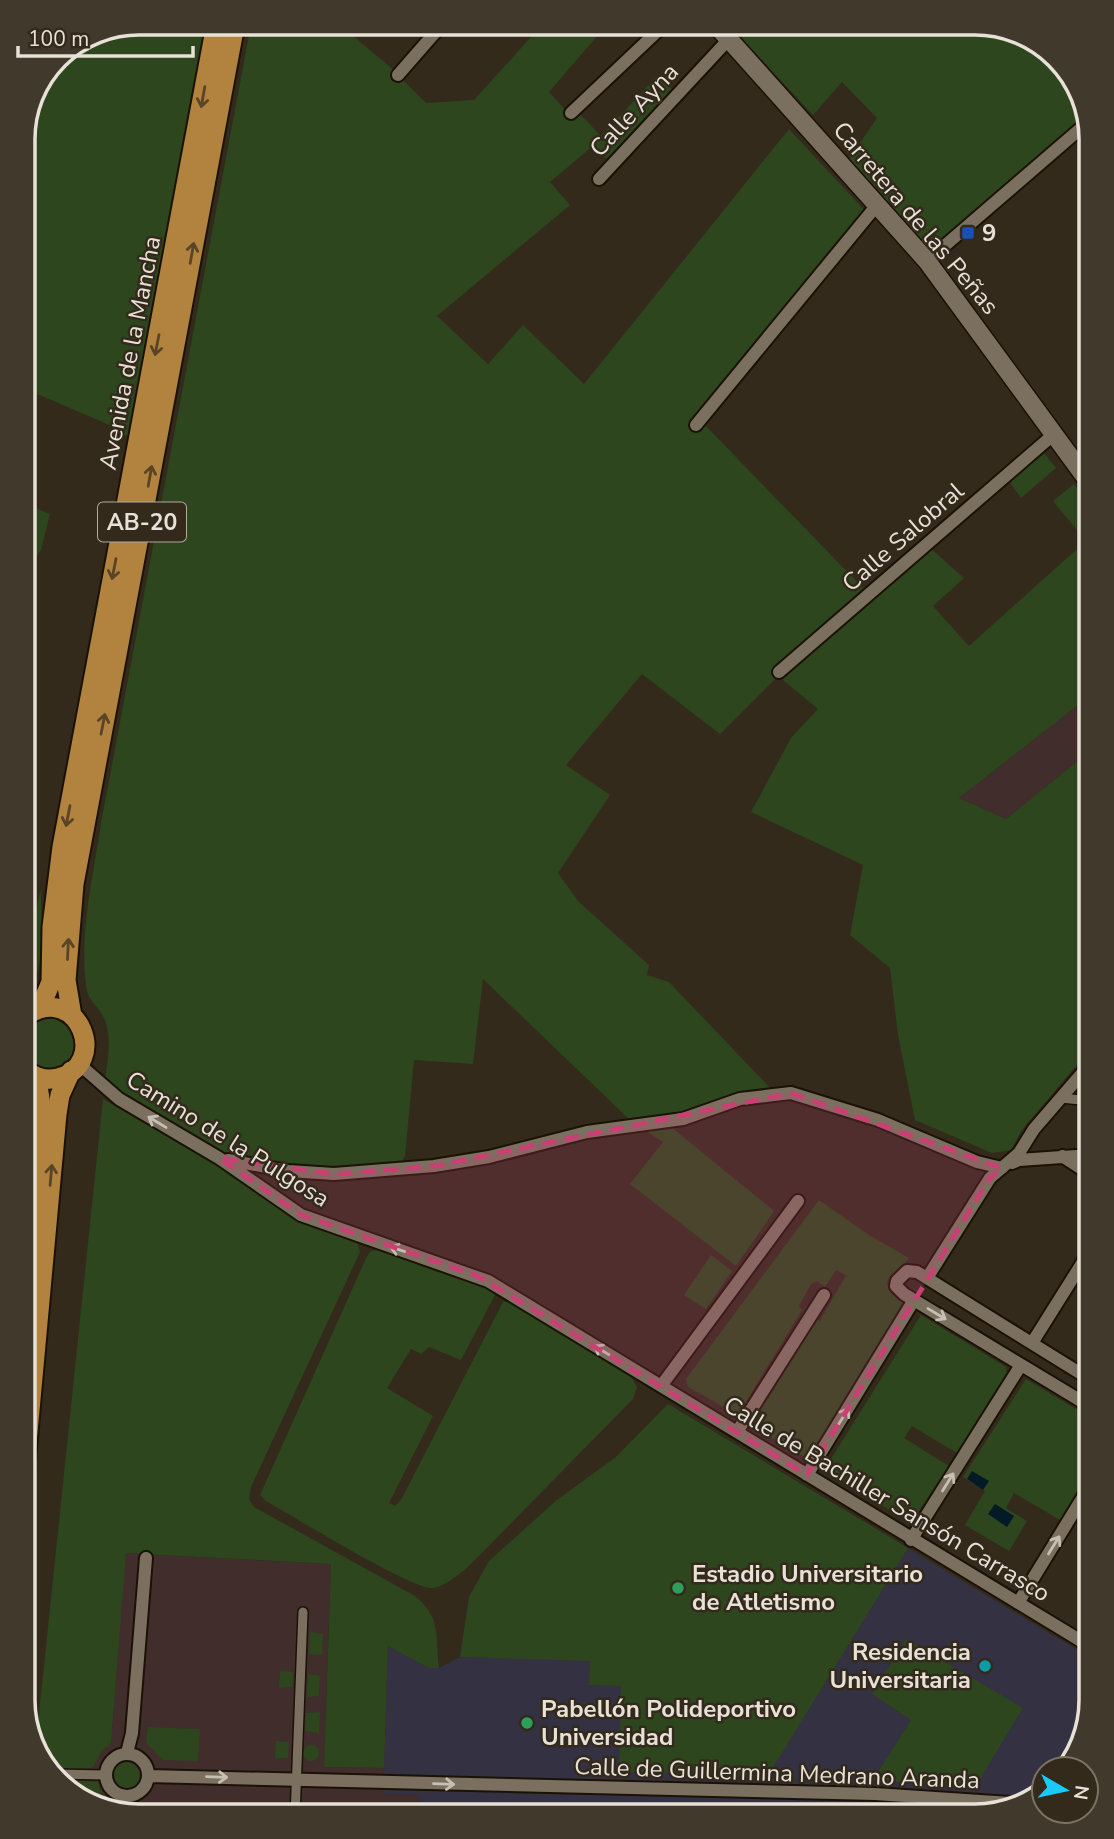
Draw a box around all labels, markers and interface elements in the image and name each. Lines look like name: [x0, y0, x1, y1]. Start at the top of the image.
scale bar: [18, 14, 192, 58]
text: 100 m: [28, 25, 89, 53]
street label: Calle Ayna: [582, 56, 686, 164]
one-way arrow: [196, 86, 209, 108]
street label: Carretera de las Peñas: [826, 115, 1006, 321]
place label: 9: [982, 217, 996, 249]
marker: 9: [960, 225, 976, 241]
street label: Avenida de la Mancha: [92, 234, 168, 472]
one-way arrow: [186, 242, 200, 265]
one-way arrow: [149, 333, 163, 356]
one-way arrow: [144, 466, 157, 488]
street label: Calle Salobral: [835, 475, 971, 599]
road number: AB-20: [98, 502, 186, 542]
one-way arrow: [107, 557, 121, 580]
one-way arrow: [97, 713, 110, 736]
one-way arrow: [60, 804, 74, 827]
one-way arrow: [62, 938, 75, 960]
street label: Camino de la Pulgosa: [120, 1063, 336, 1215]
one-way arrow: [148, 1114, 168, 1128]
one-way arrow: [45, 1164, 58, 1186]
one-way arrow: [389, 1243, 411, 1256]
one-way arrow: [927, 1308, 947, 1322]
one-way arrow: [593, 1343, 613, 1357]
street label: Calle de Bachiller Sansón Carrasco: [718, 1389, 1056, 1609]
one-way arrow: [836, 1408, 850, 1428]
one-way arrow: [940, 1473, 955, 1492]
one-way arrow: [1046, 1536, 1061, 1555]
place label: Estadio Universitario de Atletismo: [692, 1558, 923, 1618]
marker: Estadio Universitario de Atletismo: [670, 1580, 686, 1596]
place label: Residencia Universitaria: [830, 1636, 971, 1696]
marker: Residencia Universitaria: [977, 1658, 993, 1674]
place label: Pabellón Polideportivo Universidad: [541, 1693, 796, 1753]
marker: Pabellón Polideportivo Universidad: [519, 1715, 535, 1731]
street label: Calle de Guillermina Medrano Aranda: [574, 1750, 980, 1796]
north arrow: [1030, 1755, 1100, 1825]
one-way arrow: [205, 1771, 228, 1784]
one-way arrow: [432, 1778, 455, 1791]
text: N: [1067, 1783, 1095, 1802]

